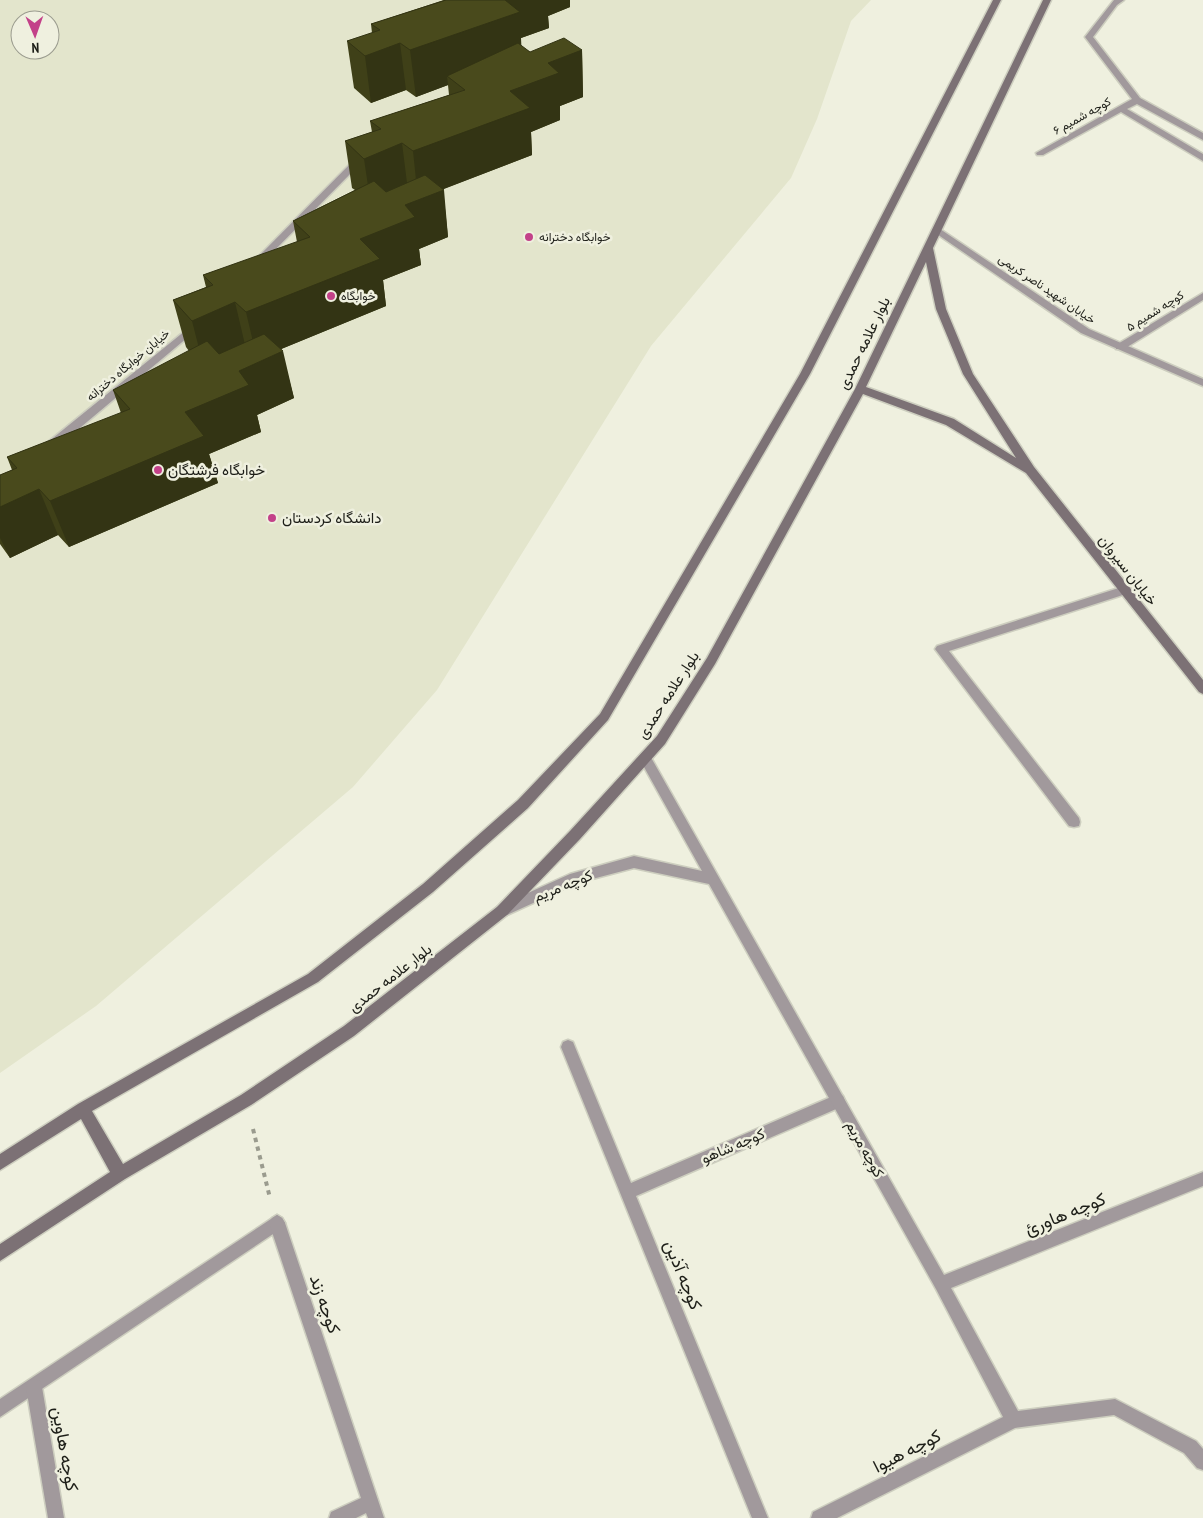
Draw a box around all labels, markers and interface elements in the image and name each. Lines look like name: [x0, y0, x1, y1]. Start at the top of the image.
north arrow: [10, 10, 60, 60]
text: N: [31, 39, 40, 57]
street label: کوچه شمیم ۶: [1050, 93, 1114, 139]
place label: خوابگاه دخترانه: [539, 229, 610, 245]
marker: خوابگاه دخترانه: [523, 231, 535, 243]
street label: خیابان شهید ناصر کریمی: [995, 251, 1099, 327]
street label: کوچه شمیم ۵: [1123, 287, 1187, 335]
place label: خوابگاه: [341, 288, 376, 304]
marker: خوابگاه: [325, 290, 337, 302]
street label: بلوار علامه حمدی: [833, 293, 895, 393]
street label: خیابان خوابگاه دخترانه: [83, 325, 173, 405]
place label: خوابگاه فرشتگان: [168, 460, 265, 479]
marker: خوابگاه فرشتگان: [152, 464, 164, 476]
place label: دانشگاه کردستان: [282, 508, 381, 527]
marker: دانشگاه کردستان: [266, 512, 278, 524]
street label: خیابان سیروان: [1095, 530, 1162, 609]
street label: بلوار علامه حمدی: [632, 647, 704, 743]
street label: کوچه مریم: [530, 865, 596, 907]
street label: بلوار علامه حمدی: [344, 939, 436, 1017]
street label: کوچه مریم: [841, 1117, 889, 1181]
street label: کوچه شاهو: [698, 1124, 768, 1168]
street label: کوچه هاورئ: [1021, 1187, 1109, 1241]
street label: کوچه آذین: [658, 1237, 708, 1313]
street label: کوچه زند: [304, 1271, 346, 1337]
street label: کوچه هاوین: [46, 1405, 84, 1493]
street label: کوچه هیوا: [869, 1424, 945, 1478]

